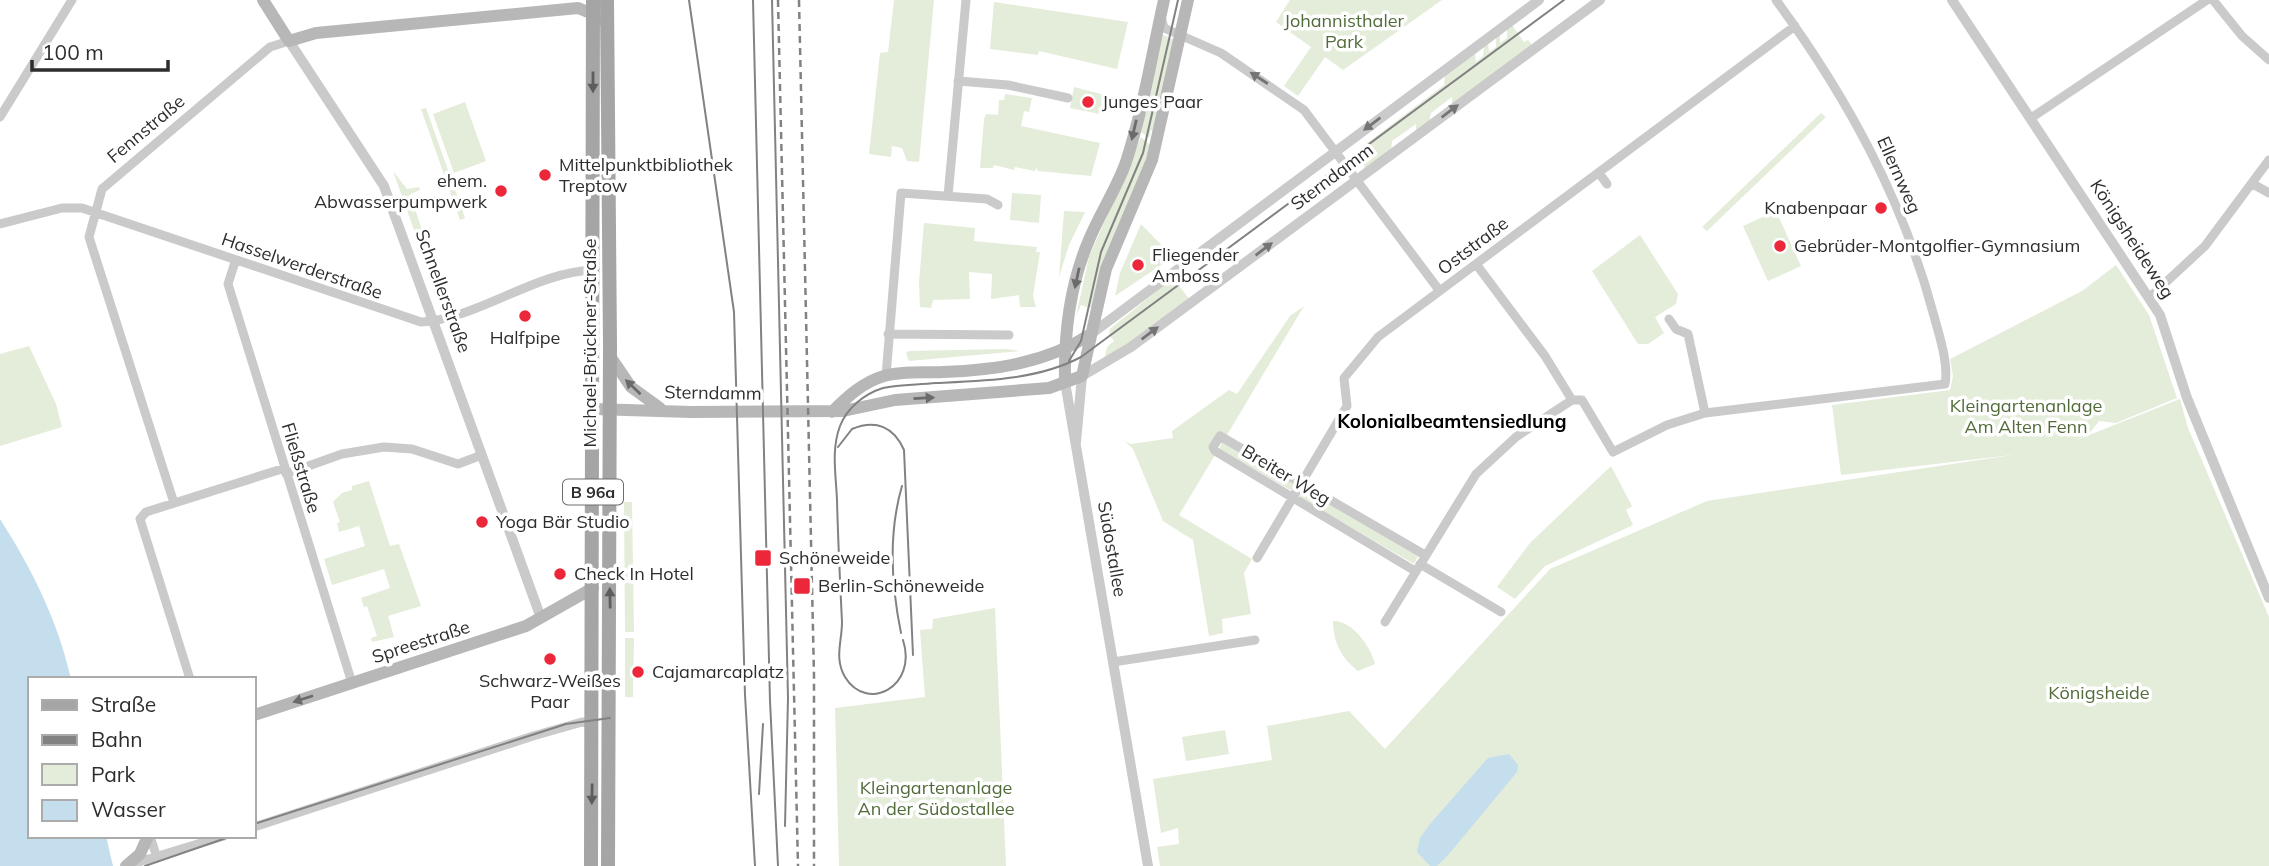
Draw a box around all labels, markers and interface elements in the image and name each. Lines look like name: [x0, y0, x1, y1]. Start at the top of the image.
park label: Johannisthaler Park: [1284, 9, 1404, 53]
scale bar: [32, 28, 168, 72]
text: 100 m: [42, 39, 104, 65]
one-way arrow: [1250, 71, 1268, 85]
one-way arrow: [587, 72, 599, 94]
street label: Fennstraße: [102, 90, 189, 168]
place label: Junges Paar: [1102, 90, 1203, 113]
marker: Junges Paar: [1080, 94, 1096, 110]
one-way arrow: [1441, 104, 1459, 118]
one-way arrow: [1363, 116, 1381, 130]
one-way arrow: [1128, 119, 1139, 141]
street label: Ellernweg: [1872, 133, 1927, 217]
street label: Sterndamm: [1286, 138, 1378, 215]
place label: Mittelpunktbibliothek Treptow: [559, 153, 733, 197]
marker: Mittelpunktbibliothek Treptow: [537, 167, 553, 183]
place label: ehem. Abwasserpumpwerk: [314, 169, 488, 213]
street label: Königsheideweg: [2085, 175, 2179, 303]
marker: ehem. Abwasserpumpwerk: [493, 183, 509, 199]
place label: Knabenpaar: [1764, 196, 1867, 219]
marker: Knabenpaar: [1873, 200, 1889, 216]
street label: Oststraße: [1433, 212, 1513, 280]
street label: Schnellerstraße: [411, 226, 476, 356]
street label: Hasselwerderstraße: [219, 227, 386, 304]
place label: Gebrüder-Montgolfier-Gymnasium: [1794, 234, 2080, 257]
marker: Gebrüder-Montgolfier-Gymnasium: [1772, 238, 1788, 254]
street label: Michael-Brückner-Straße: [578, 239, 601, 447]
one-way arrow: [1254, 242, 1273, 256]
place label: Fliegender Amboss: [1152, 243, 1239, 287]
marker: Fliegender Amboss: [1130, 257, 1146, 273]
one-way arrow: [1071, 267, 1082, 289]
marker: Halfpipe: [517, 308, 533, 324]
place label: Halfpipe: [490, 326, 560, 349]
one-way arrow: [1141, 326, 1159, 340]
one-way arrow: [624, 378, 641, 395]
street label: Sterndamm: [664, 380, 762, 405]
one-way arrow: [913, 393, 935, 404]
park label: Kleingartenanlage Am Alten Fenn: [1950, 394, 2102, 438]
district label: Kolonialbeamtensiedlung: [1337, 409, 1567, 433]
street label: Fließstraße: [277, 420, 326, 516]
street label: Breiter Weg: [1238, 439, 1335, 510]
road number: B 96a: [563, 480, 623, 505]
street label: Südostallee: [1093, 499, 1132, 599]
place label: Yoga Bär Studio: [495, 510, 630, 533]
marker: Yoga Bär Studio: [474, 514, 490, 530]
place label: Schöneweide: [779, 546, 890, 569]
marker: Schöneweide: [753, 548, 773, 568]
place label: Check In Hotel: [574, 562, 694, 585]
marker: Check In Hotel: [552, 566, 568, 582]
place label: Berlin-Schöneweide: [818, 574, 984, 597]
marker: Berlin-Schöneweide: [792, 576, 812, 596]
one-way arrow: [604, 587, 616, 609]
street label: Spreestraße: [369, 615, 473, 668]
marker: Schwarz-Weißes Paar: [542, 651, 558, 667]
place label: Cajamarcaplatz: [652, 660, 784, 683]
marker: Cajamarcaplatz: [630, 664, 646, 680]
place label: Schwarz-Weißes Paar: [479, 669, 621, 713]
legend: [28, 677, 256, 838]
park label: Königsheide: [2048, 681, 2150, 704]
text: Straße: [91, 691, 156, 717]
one-way arrow: [292, 694, 313, 705]
text: Bahn: [91, 726, 143, 752]
text: Park: [91, 761, 135, 787]
park label: Kleingartenanlage An der Südostallee: [857, 776, 1015, 820]
one-way arrow: [586, 783, 598, 805]
text: Wasser: [91, 796, 166, 822]

